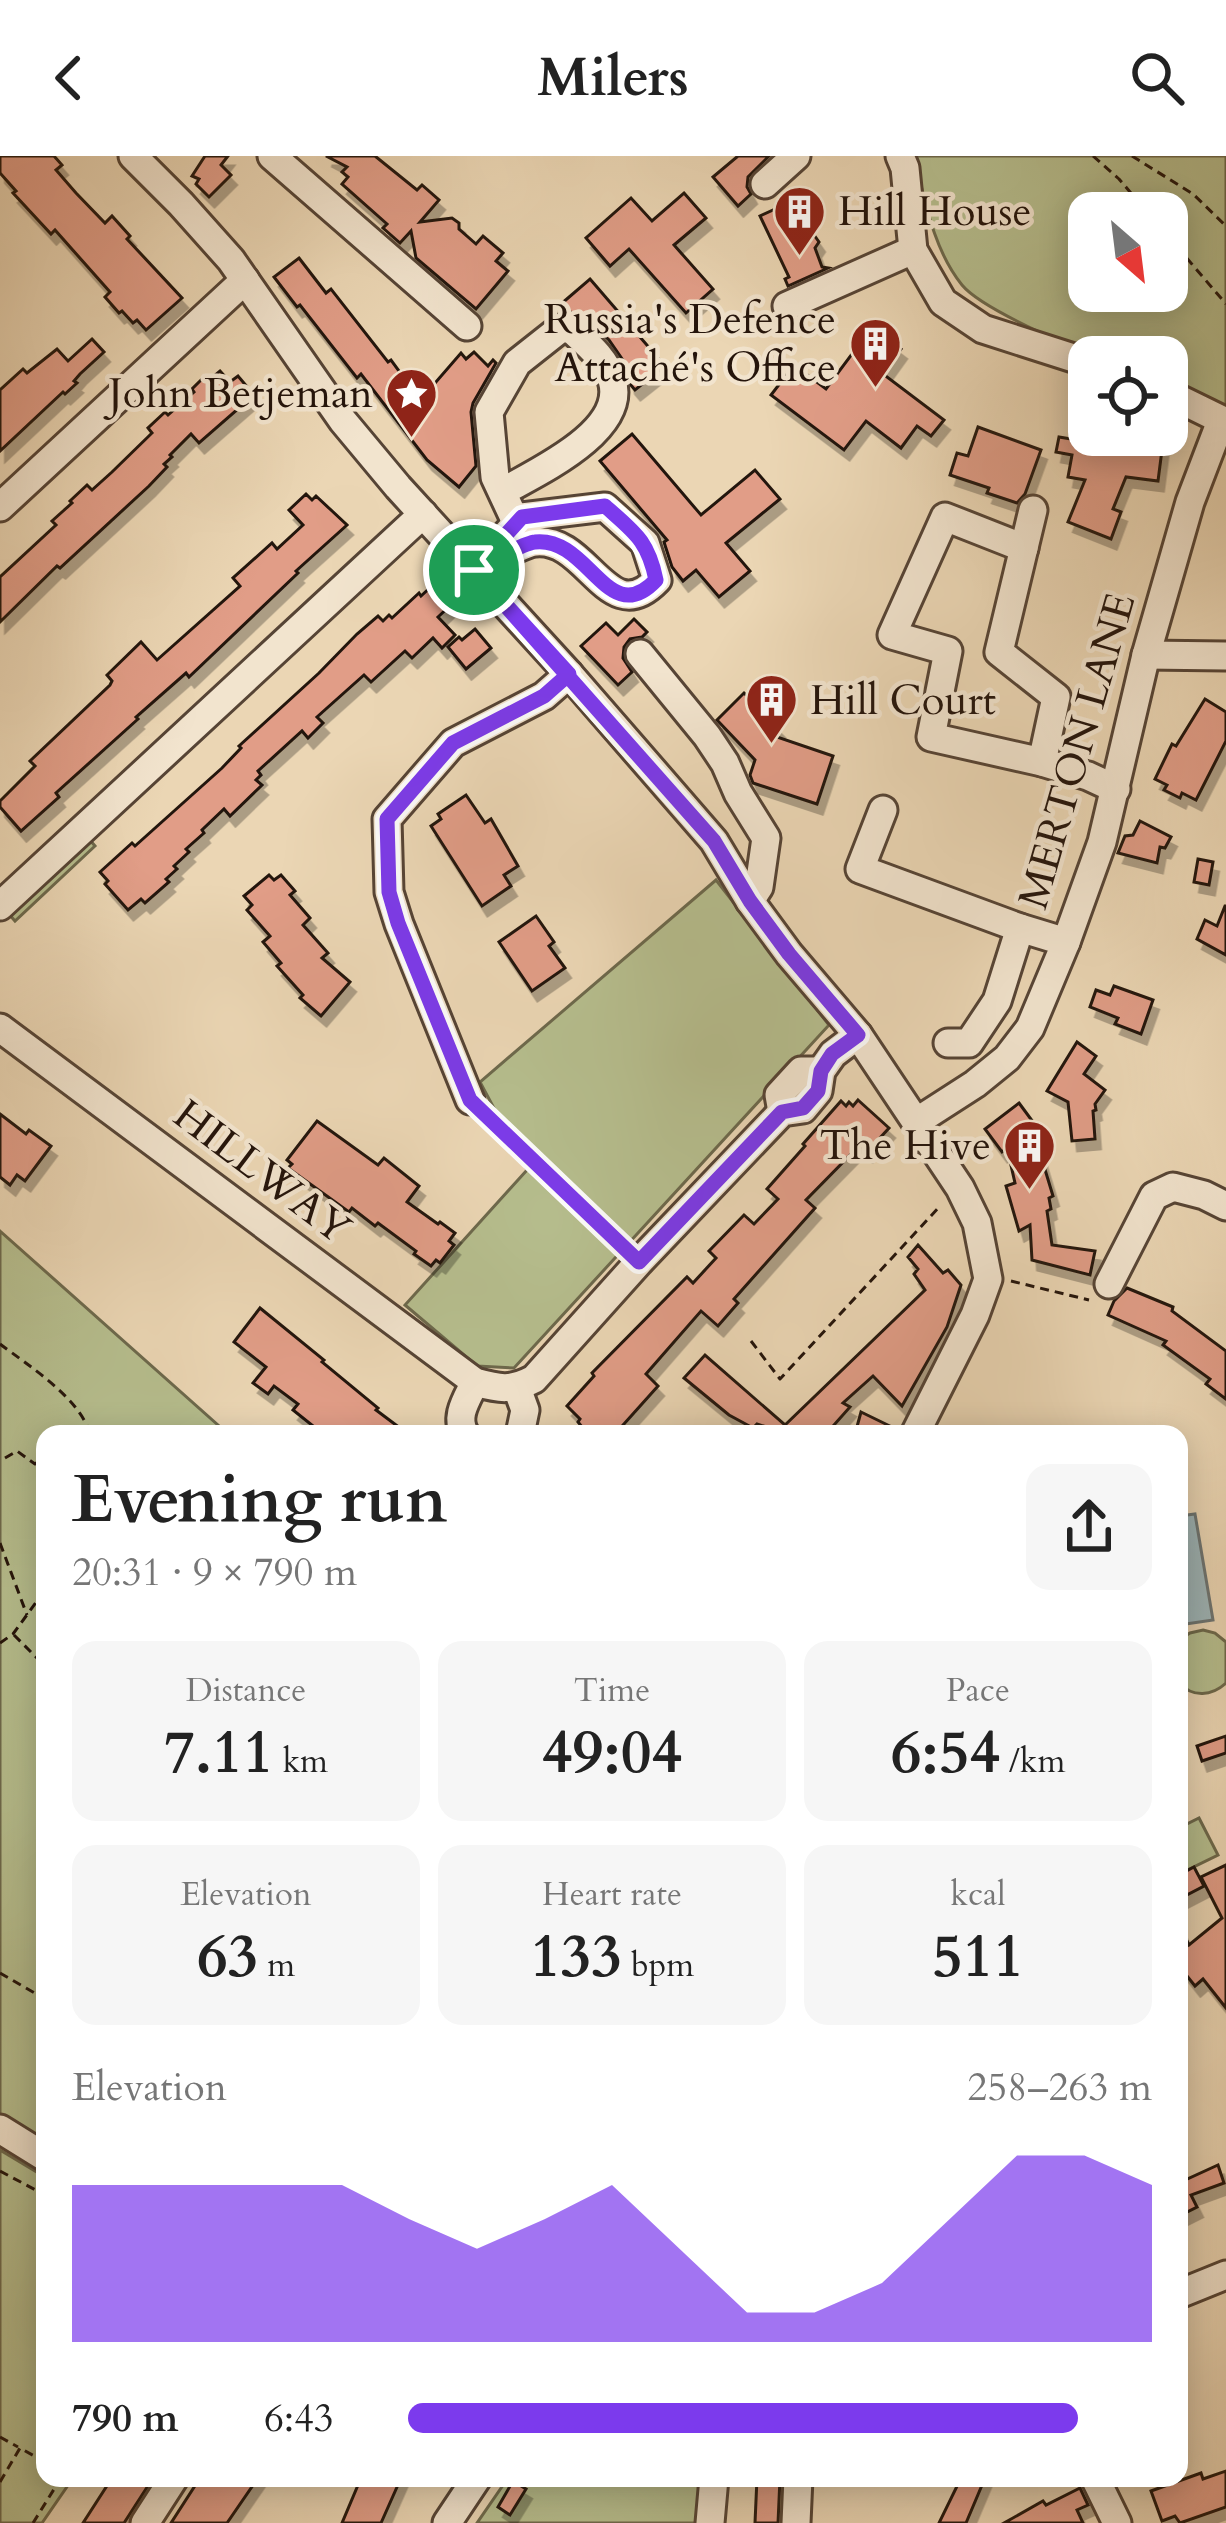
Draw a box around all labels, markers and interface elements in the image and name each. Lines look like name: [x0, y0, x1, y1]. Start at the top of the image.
text: Milers: [537, 42, 689, 115]
icon: back: [36, 45, 102, 111]
icon: search: [1124, 45, 1190, 111]
building icon: Hill House: [771, 183, 827, 257]
place label: Hill House: [838, 183, 1032, 240]
north arrow: [1068, 192, 1188, 312]
map controls: [1068, 192, 1188, 456]
place label: Russia's Defence Attaché's Office: [544, 291, 836, 396]
building icon: Russia's Defence Attaché's Office: [847, 315, 903, 389]
button: locate: [1068, 336, 1188, 456]
place label: John Betjeman: [103, 365, 373, 422]
place icon: John Betjeman: [384, 365, 440, 439]
pin: [423, 519, 525, 621]
icon: arrive: [441, 537, 507, 603]
street label: MERTON LANE: [1005, 587, 1149, 915]
building icon: Hill Court: [743, 672, 799, 746]
place label: Hill Court: [810, 672, 996, 729]
street label: HILLWAY: [162, 1087, 363, 1258]
place label: The Hive: [820, 1117, 991, 1174]
building icon: The Hive: [1002, 1117, 1058, 1191]
text: Evening run: [72, 1456, 447, 1545]
button: share: [1026, 1464, 1152, 1590]
text: 20:31 · 9 × 790 m: [72, 1546, 357, 1599]
text: Distance: [186, 1668, 306, 1713]
text: Time: [574, 1668, 650, 1713]
text: Pace: [946, 1668, 1010, 1713]
text: 7.11: [164, 1713, 274, 1794]
text: 49:04: [542, 1713, 682, 1794]
text: 6:54: [891, 1713, 1000, 1794]
text: km: [274, 1739, 328, 1784]
text: /km: [1000, 1739, 1065, 1784]
text: Elevation: [180, 1872, 312, 1917]
text: Heart rate: [542, 1872, 682, 1917]
text: kcal: [950, 1872, 1006, 1917]
text: 63: [197, 1917, 258, 1998]
text: 133: [530, 1917, 622, 1998]
text: 511: [932, 1917, 1024, 1998]
text: m: [258, 1943, 295, 1988]
text: bpm: [622, 1943, 694, 1988]
text: Elevation: [72, 2061, 227, 2114]
text: 258–263 m: [967, 2061, 1152, 2114]
text: 790 m: [72, 2392, 178, 2445]
text: 6:43: [264, 2392, 334, 2445]

